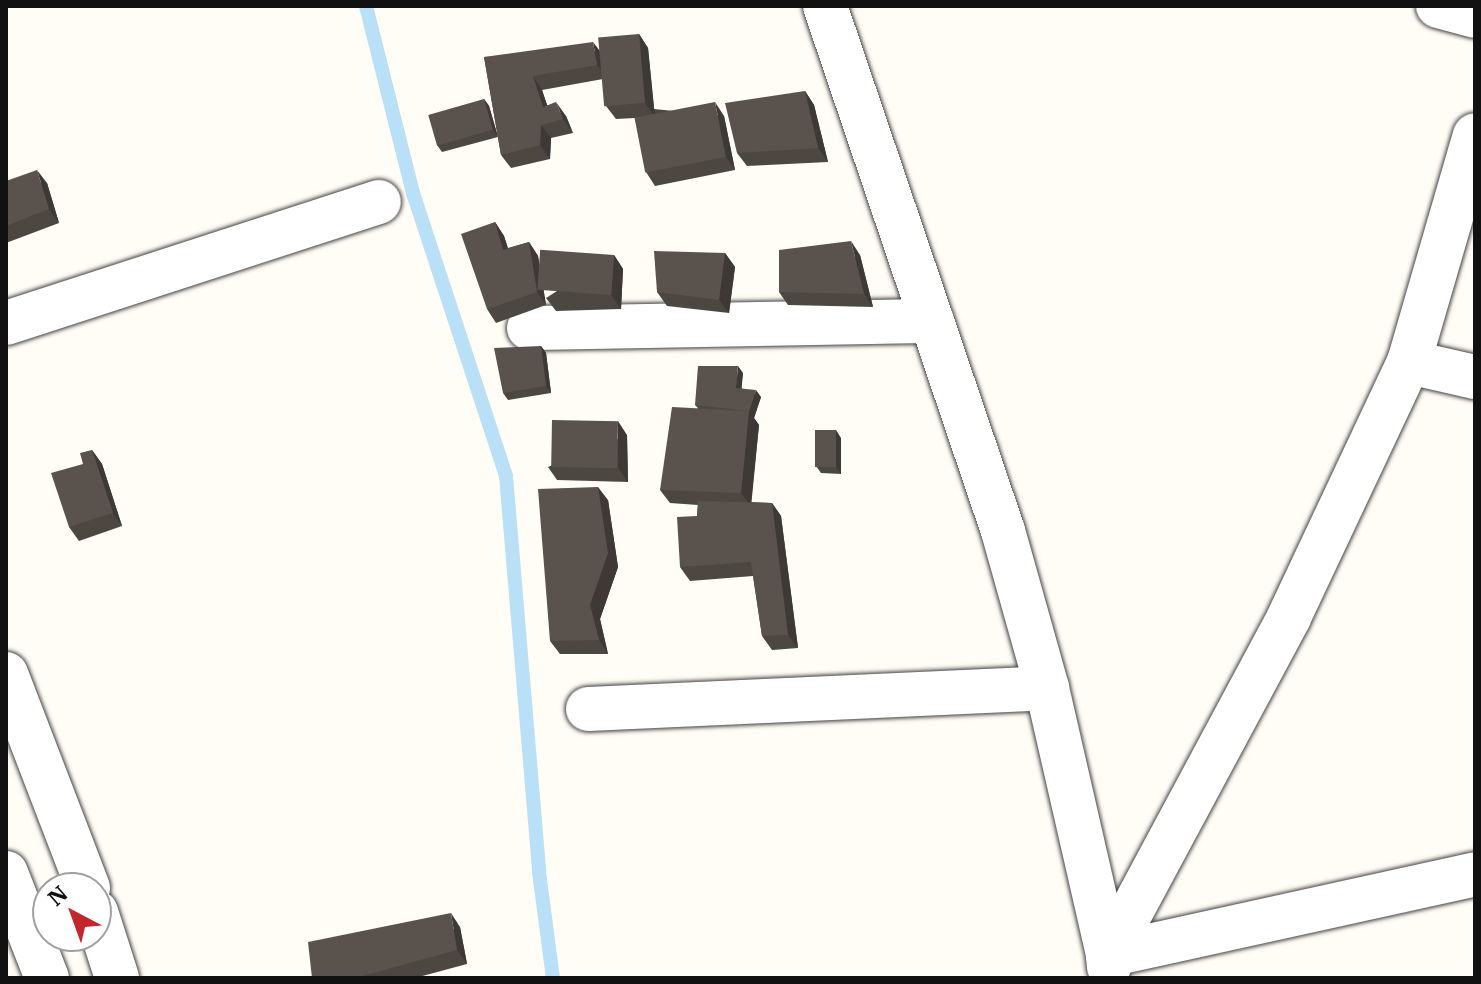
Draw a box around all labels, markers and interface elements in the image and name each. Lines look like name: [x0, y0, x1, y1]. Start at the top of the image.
north arrow: [32, 872, 112, 952]
text: N: [41, 878, 73, 912]

